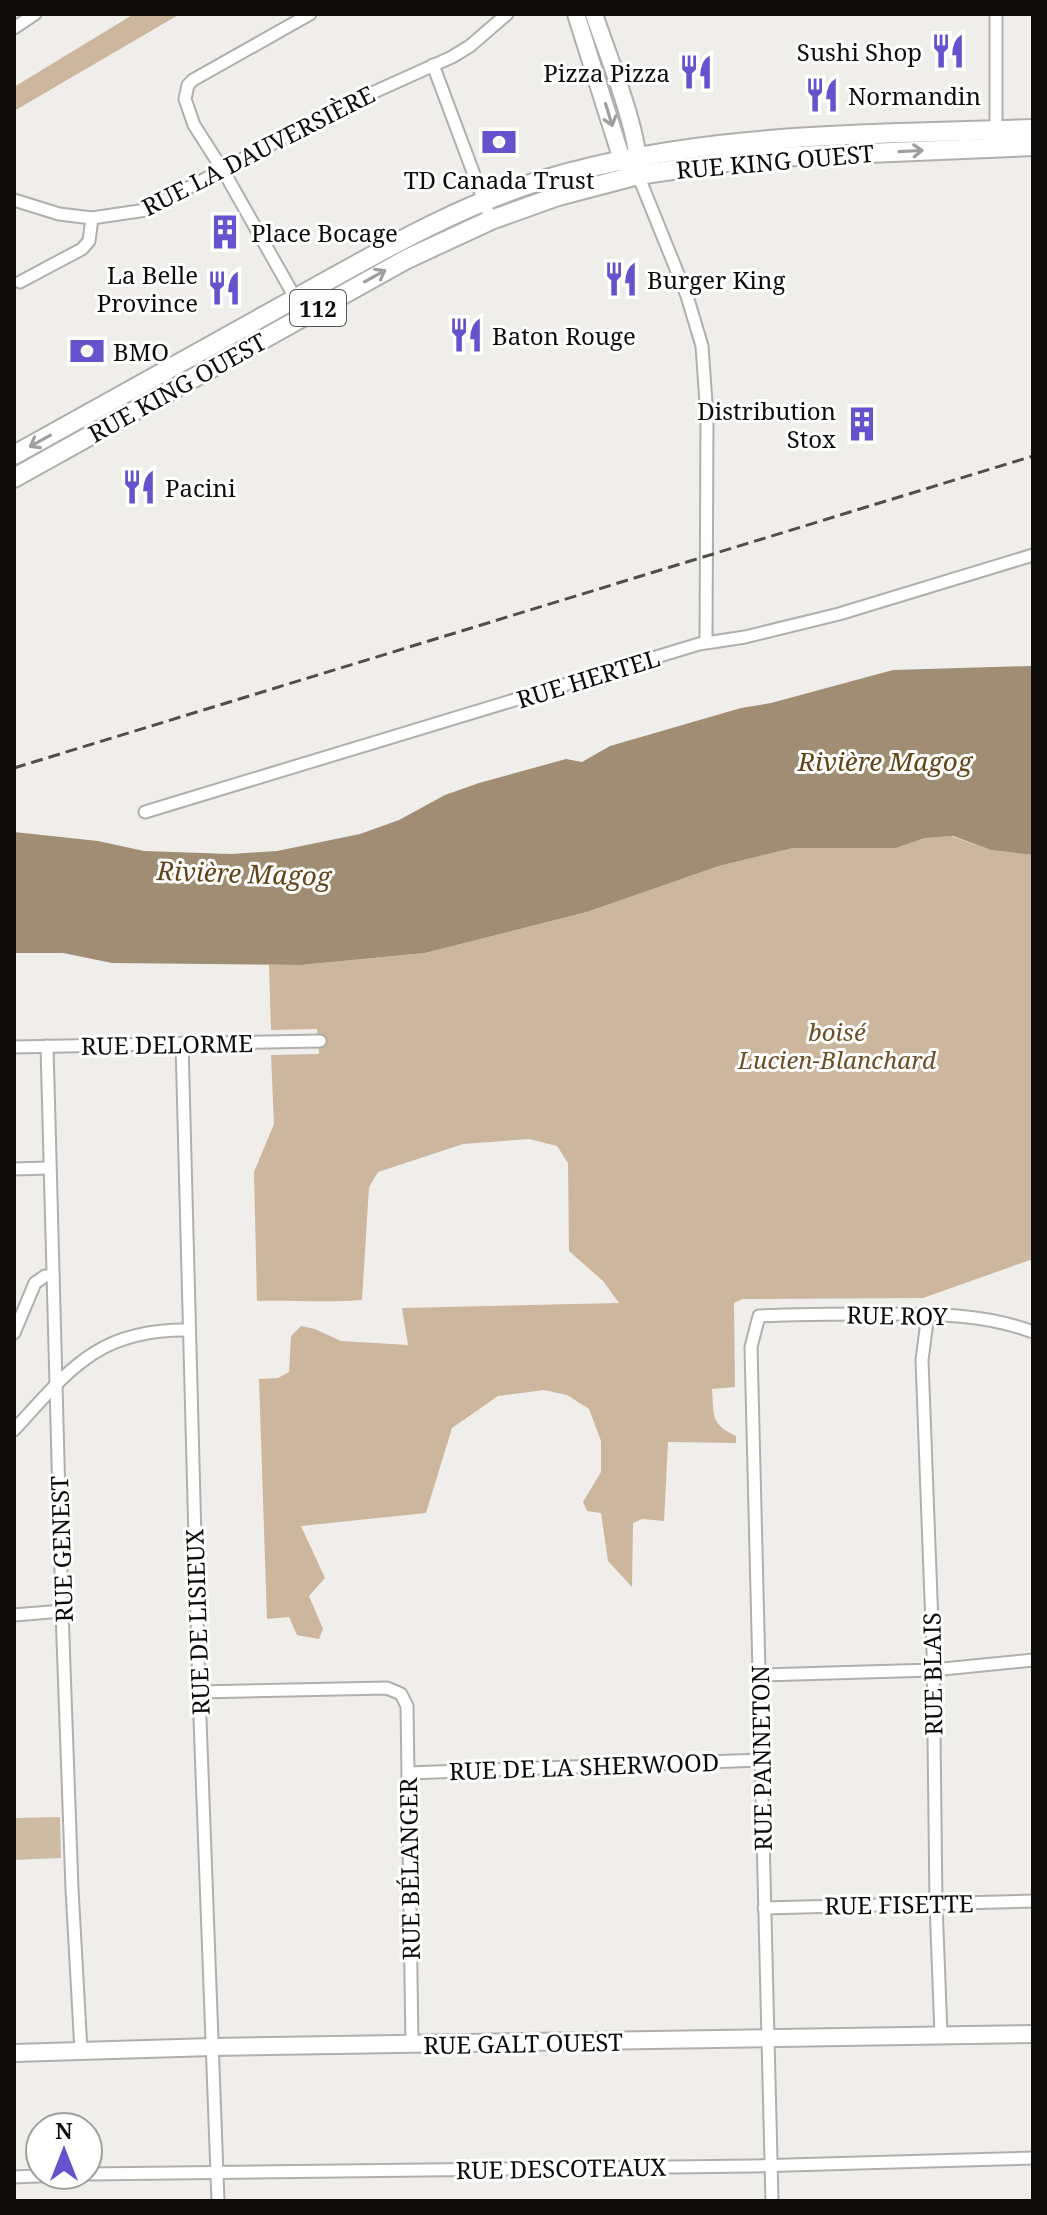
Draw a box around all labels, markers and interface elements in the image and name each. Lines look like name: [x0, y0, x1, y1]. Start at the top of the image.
restaurant icon: Sushi Shop: [929, 32, 967, 70]
place label: Sushi Shop: [797, 35, 922, 68]
restaurant icon: Pizza Pizza: [677, 53, 715, 91]
place label: Pizza Pizza: [543, 56, 670, 89]
restaurant icon: Normandin: [803, 76, 841, 114]
street label: RUE LA DAUVERSIÈRE: [136, 77, 380, 223]
place label: Normandin: [848, 79, 981, 112]
one-way arrow: [603, 102, 617, 127]
bank icon: TD Canada Trust: [480, 123, 518, 161]
street label: RUE KING OUEST: [675, 136, 876, 186]
one-way arrow: [897, 144, 923, 159]
place label: TD Canada Trust: [404, 163, 594, 196]
building icon: Place Bocage: [206, 213, 244, 251]
place label: Place Bocage: [251, 216, 398, 249]
place label: La Belle Province: [97, 258, 198, 319]
restaurant icon: Burger King: [602, 260, 640, 298]
place label: Burger King: [647, 263, 785, 296]
one-way arrow: [363, 268, 387, 283]
restaurant icon: La Belle Province: [205, 269, 243, 307]
road number: 112: [290, 290, 346, 326]
restaurant icon: Baton Rouge: [447, 316, 485, 354]
place label: Baton Rouge: [492, 319, 636, 352]
street label: RUE KING OUEST: [82, 324, 272, 450]
bank icon: BMO: [68, 332, 106, 370]
place label: BMO: [113, 335, 169, 368]
place label: Distribution Stox: [697, 394, 836, 455]
building icon: Distribution Stox: [843, 405, 881, 443]
one-way arrow: [28, 434, 52, 449]
restaurant icon: Pacini: [120, 468, 158, 506]
place label: Pacini: [165, 471, 236, 504]
street label: RUE HERTEL: [513, 641, 663, 715]
water label: Rivière Magog: [797, 743, 974, 779]
water label: Rivière Magog: [155, 852, 333, 894]
park label: boisé Lucien-Blanchard: [737, 1015, 936, 1076]
street label: RUE DELORME: [81, 1026, 253, 1062]
street label: RUE ROY: [846, 1298, 949, 1332]
street label: RUE GENEST: [42, 1475, 80, 1623]
street label: RUE DE LISIEUX: [177, 1528, 217, 1716]
street label: RUE BLAIS: [914, 1612, 950, 1736]
street label: RUE PANNETON: [743, 1665, 779, 1851]
street label: RUE DE LA SHERWOOD: [448, 1745, 720, 1787]
street label: RUE BÉLANGER: [391, 1777, 427, 1961]
street label: RUE FISETTE: [824, 1886, 974, 1922]
street label: RUE GALT OUEST: [423, 2025, 623, 2061]
north arrow: [24, 2111, 104, 2191]
text: N: [55, 2115, 73, 2145]
street label: RUE DESCOTEAUX: [455, 2150, 667, 2186]

